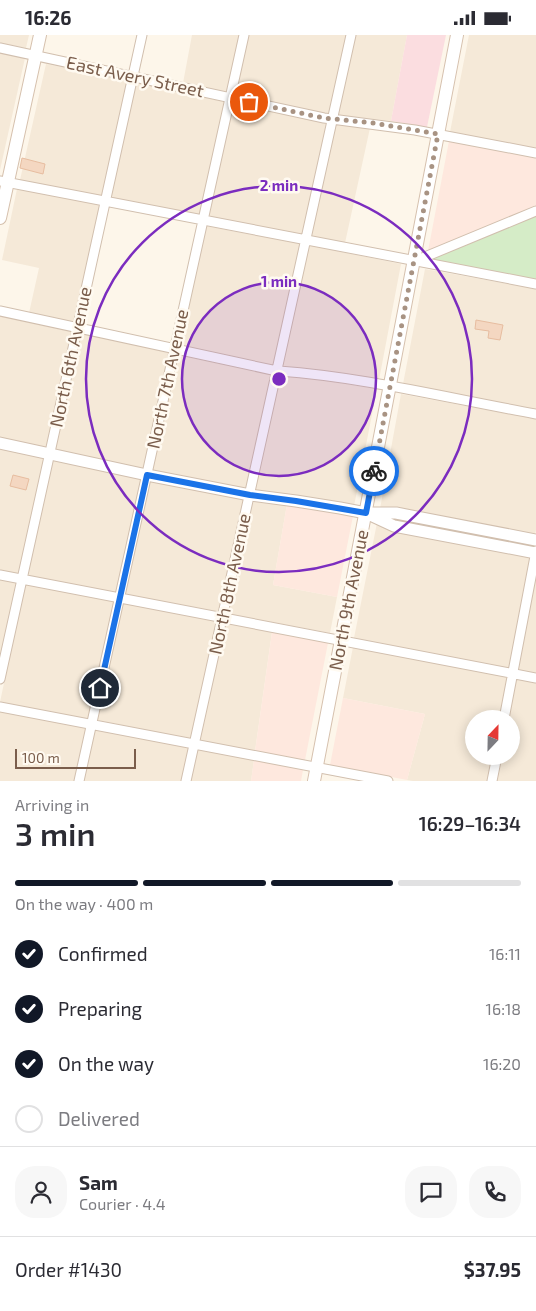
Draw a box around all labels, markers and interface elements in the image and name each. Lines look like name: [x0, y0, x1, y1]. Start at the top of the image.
text: 16:26: [25, 6, 72, 29]
street label: East Avery Street: [65, 51, 206, 101]
pin: [228, 81, 270, 123]
icon: bag: [235, 88, 263, 116]
text: 2 min: [260, 176, 298, 194]
text: 1 min: [261, 272, 297, 290]
street label: North 6th Avenue: [44, 285, 96, 429]
street label: North 7th Avenue: [142, 307, 193, 450]
centre of rings: [270, 370, 288, 388]
courier: [349, 446, 399, 496]
icon: bike: [360, 457, 388, 485]
street label: North 8th Avenue: [203, 511, 255, 656]
street label: North 9th Avenue: [324, 528, 372, 672]
pin: [79, 667, 121, 709]
icon: home: [86, 674, 114, 702]
north arrow: [465, 710, 520, 765]
map controls: [465, 710, 520, 765]
scale bar: [15, 746, 136, 769]
text: 100 m: [22, 749, 60, 766]
text: Arriving in: [15, 795, 89, 814]
text: 16:29–16:34: [419, 812, 521, 835]
text: 3 min: [15, 814, 96, 852]
text: On the way · 400 m: [15, 894, 153, 913]
icon: check: [15, 940, 43, 968]
text: Confirmed: [58, 942, 148, 965]
text: 16:11: [489, 944, 521, 963]
icon: check: [15, 995, 43, 1023]
text: Preparing: [58, 997, 142, 1020]
text: 16:18: [486, 999, 521, 1018]
icon: check: [15, 1050, 43, 1078]
text: On the way: [58, 1052, 154, 1075]
text: 16:20: [483, 1054, 521, 1073]
text: Delivered: [58, 1107, 140, 1130]
button: person: [15, 1166, 67, 1218]
button: chat: [405, 1166, 457, 1218]
button: phone: [469, 1166, 521, 1218]
text: Sam: [79, 1171, 118, 1194]
text: Courier · 4.4: [79, 1194, 166, 1213]
text: Order #1430: [15, 1258, 122, 1281]
text: $37.95: [464, 1258, 521, 1281]

